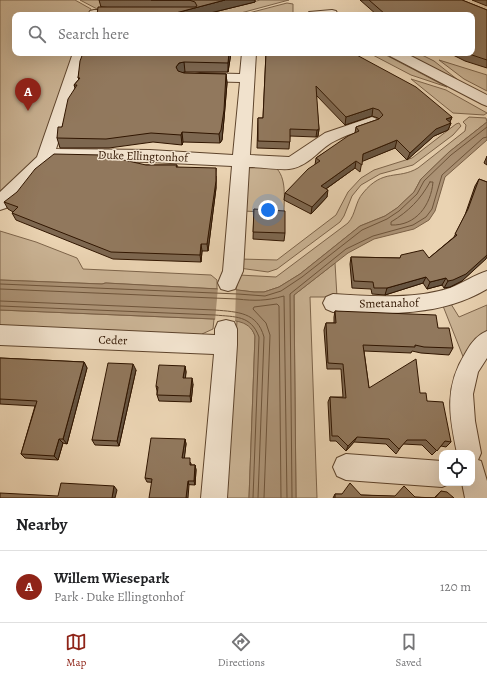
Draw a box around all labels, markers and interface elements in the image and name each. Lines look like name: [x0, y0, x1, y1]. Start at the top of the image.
search box: [12, 12, 475, 56]
icon: search: [26, 23, 48, 45]
text: Search here: [58, 24, 129, 44]
pin: A: [15, 78, 41, 111]
street label: Duke Ellingtonhof: [98, 146, 190, 166]
your location: [258, 200, 278, 220]
street label: Smetanahof: [359, 294, 421, 312]
street label: Ceder: [98, 331, 128, 349]
map controls: [439, 450, 475, 486]
button: locate: [439, 450, 475, 486]
text: Nearby: [16, 513, 67, 536]
text: Willem Wiesepark: [54, 568, 169, 588]
text: A: [25, 578, 33, 595]
text: 120 m: [440, 578, 471, 595]
text: Park · Duke Ellingtonhof: [54, 588, 184, 605]
tab: Map: [65, 631, 87, 670]
tab: Directions: [218, 631, 265, 670]
tab: Saved: [396, 631, 422, 670]

